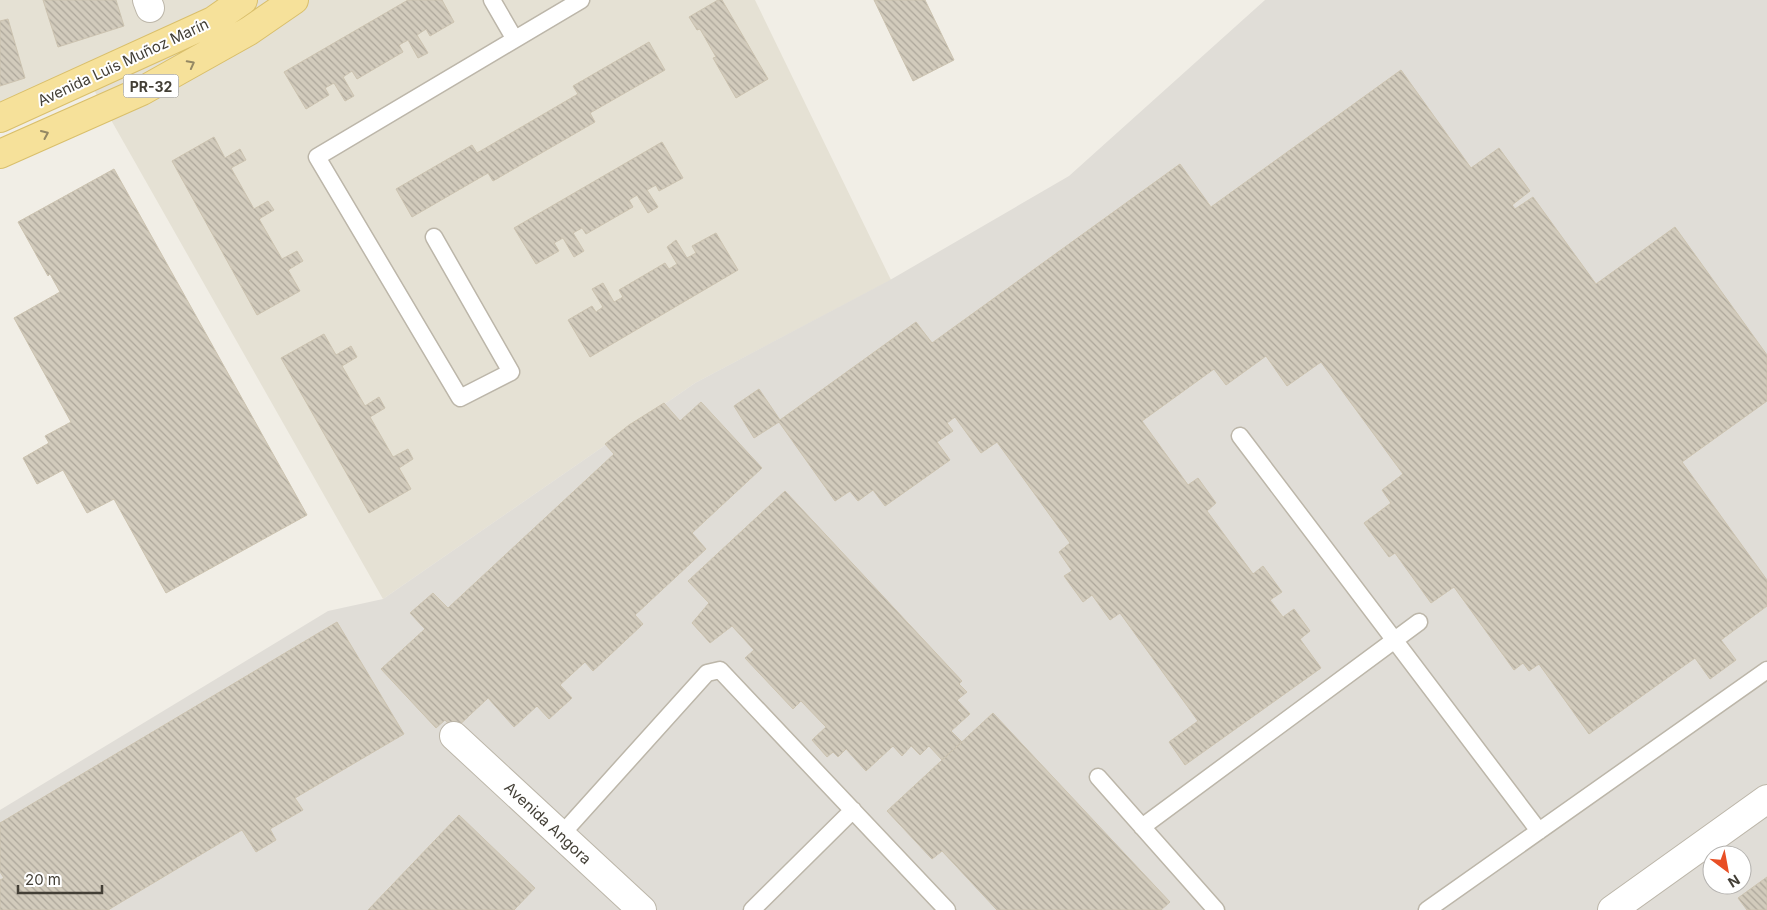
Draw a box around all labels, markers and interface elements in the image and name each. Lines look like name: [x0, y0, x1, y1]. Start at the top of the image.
street label: Avenida Luis Muñoz Marín: [34, 14, 212, 110]
one-way arrow: [186, 60, 195, 70]
road number: PR-32: [124, 74, 178, 98]
one-way arrow: [40, 130, 49, 140]
street label: Avenida Angora: [501, 778, 595, 868]
north arrow: [1702, 845, 1752, 895]
scale bar: [18, 862, 101, 894]
text: 20 m: [25, 870, 61, 889]
text: N: [1725, 871, 1743, 891]

